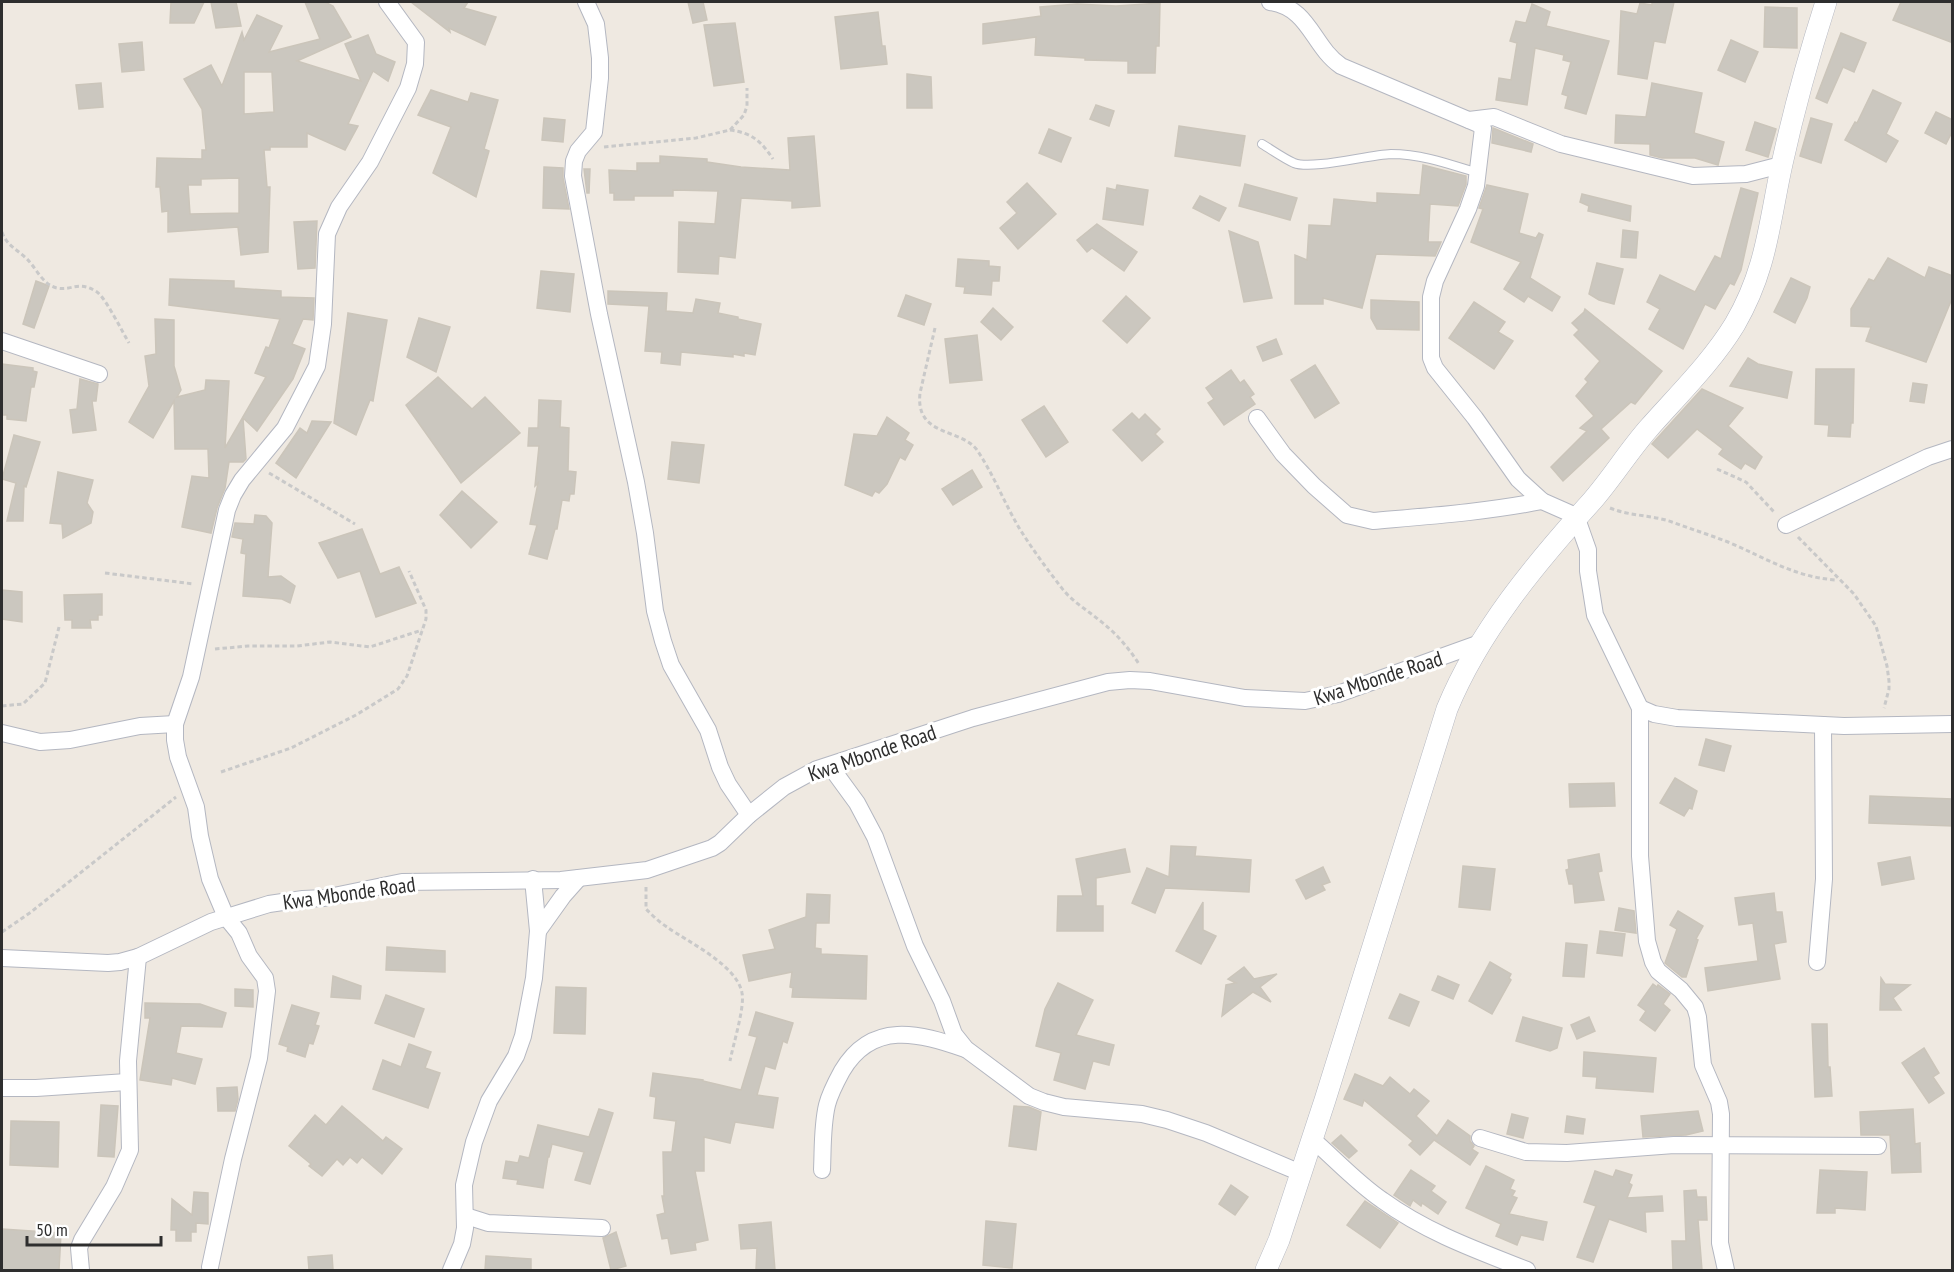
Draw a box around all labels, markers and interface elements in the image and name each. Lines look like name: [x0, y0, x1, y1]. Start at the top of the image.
street label: Kwa Mbonde Road: [1310, 645, 1446, 711]
street label: Kwa Mbonde Road: [804, 718, 940, 788]
street label: Kwa Mbonde Road: [281, 870, 417, 916]
scale bar: [27, 1209, 160, 1247]
text: 50 m: [36, 1218, 68, 1241]

